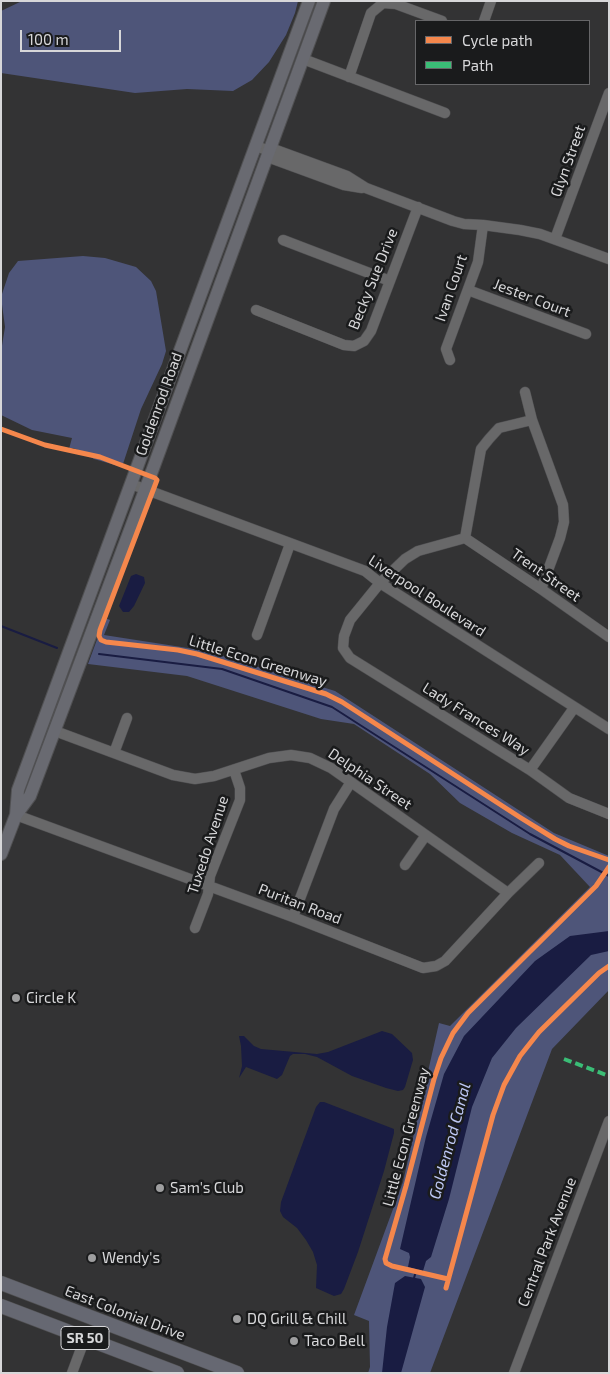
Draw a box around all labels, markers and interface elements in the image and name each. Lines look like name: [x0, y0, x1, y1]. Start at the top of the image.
scale bar: [22, 20, 124, 52]
legend: [415, 20, 590, 85]
text: 100 m: [28, 30, 69, 48]
text: Cycle path: [462, 31, 533, 49]
text: Path: [462, 56, 493, 74]
street label: Glyn Street: [547, 123, 589, 199]
street label: Becky Sue Drive: [345, 226, 401, 332]
street label: Ivan Court: [431, 252, 471, 324]
street label: Jester Court: [491, 275, 573, 321]
street label: Goldenrod Road: [132, 350, 186, 458]
street label: Trent Street: [508, 544, 584, 606]
street label: Liverpool Boulevard: [365, 551, 489, 641]
street label: Little Econ Greenway: [187, 631, 329, 691]
street label: Lady Frances Way: [419, 679, 533, 759]
street label: Delphia Street: [325, 744, 415, 814]
street label: Tuxedo Avenue: [184, 793, 232, 897]
street label: Puritan Road: [256, 880, 344, 928]
place label: Circle K: [26, 989, 76, 1007]
marker: Circle K: [10, 992, 22, 1004]
street label: Little Econ Greenway: [379, 1065, 433, 1209]
water label: Goldenrod Canal: [425, 1081, 475, 1201]
street label: Central Park Avenue: [514, 1175, 580, 1309]
place label: Sam's Club: [170, 1179, 244, 1197]
marker: Sam's Club: [154, 1182, 166, 1194]
place label: Wendy's: [102, 1249, 160, 1267]
marker: Wendy's: [86, 1252, 98, 1264]
street label: East Colonial Drive: [62, 1282, 188, 1344]
place label: DQ Grill & Chill: [247, 1310, 347, 1328]
marker: DQ Grill & Chill: [231, 1313, 243, 1325]
road number: SR 50: [61, 1326, 109, 1350]
place label: Taco Bell: [304, 1332, 365, 1350]
marker: Taco Bell: [288, 1335, 300, 1347]

